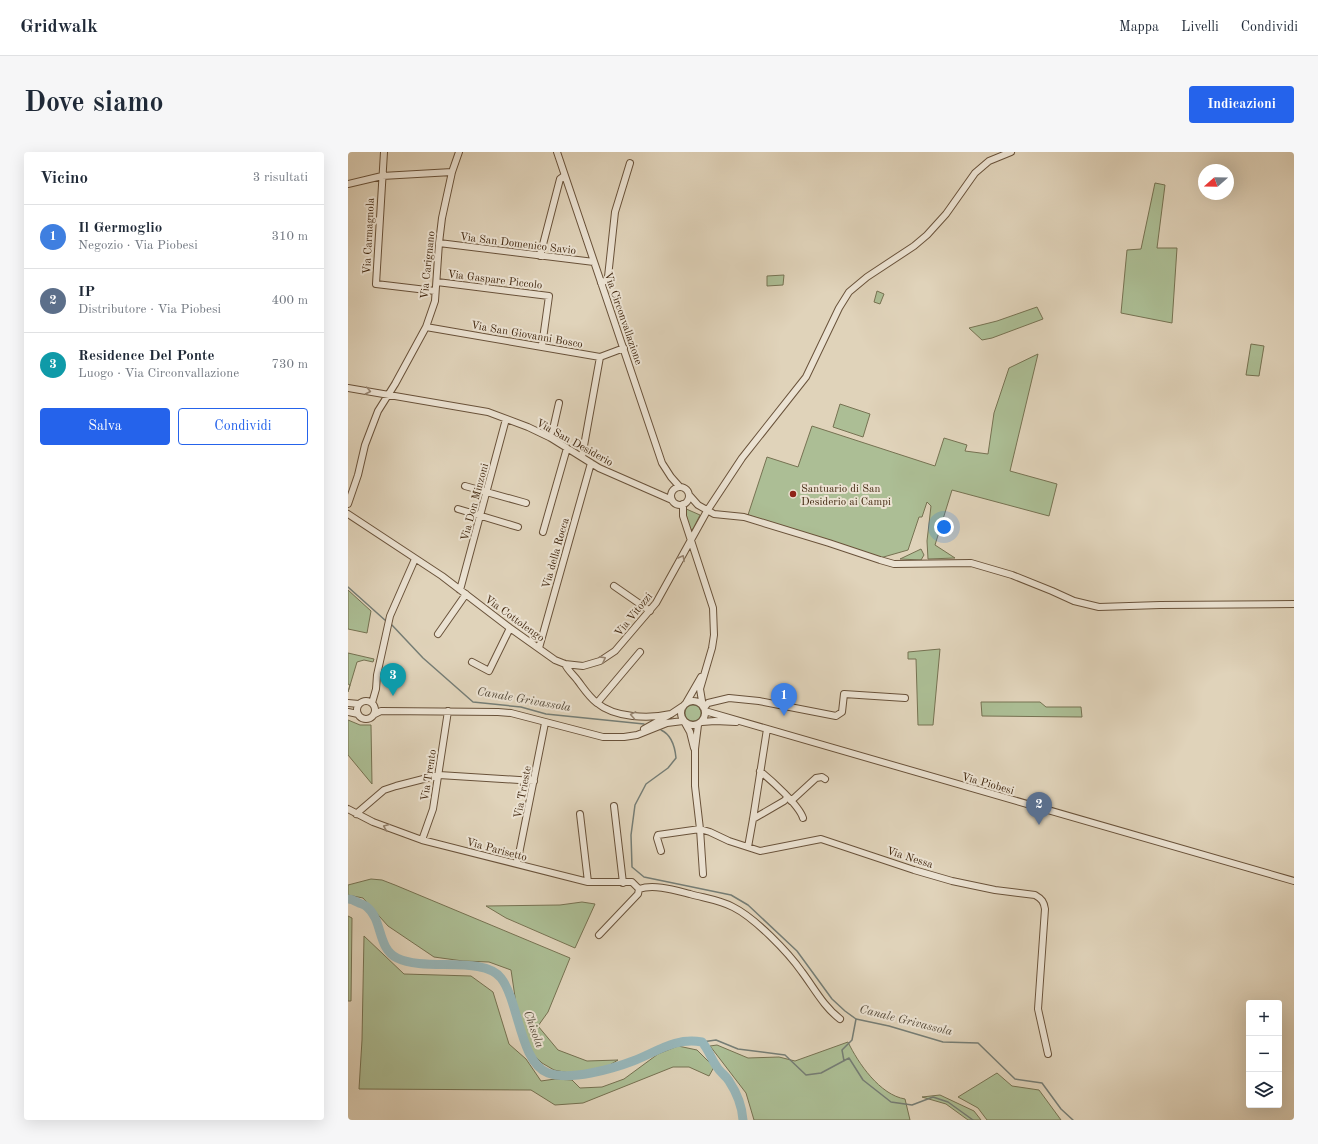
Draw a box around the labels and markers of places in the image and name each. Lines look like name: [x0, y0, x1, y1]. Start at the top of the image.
place label: Santuario di San Desiderio ai Campi: [801, 484, 891, 508]
marker: Santuario di San Desiderio ai Campi: [788, 489, 798, 499]
pin: 3: [380, 663, 406, 696]
pin: 1: [771, 683, 797, 716]
pin: 2: [1026, 792, 1052, 825]

